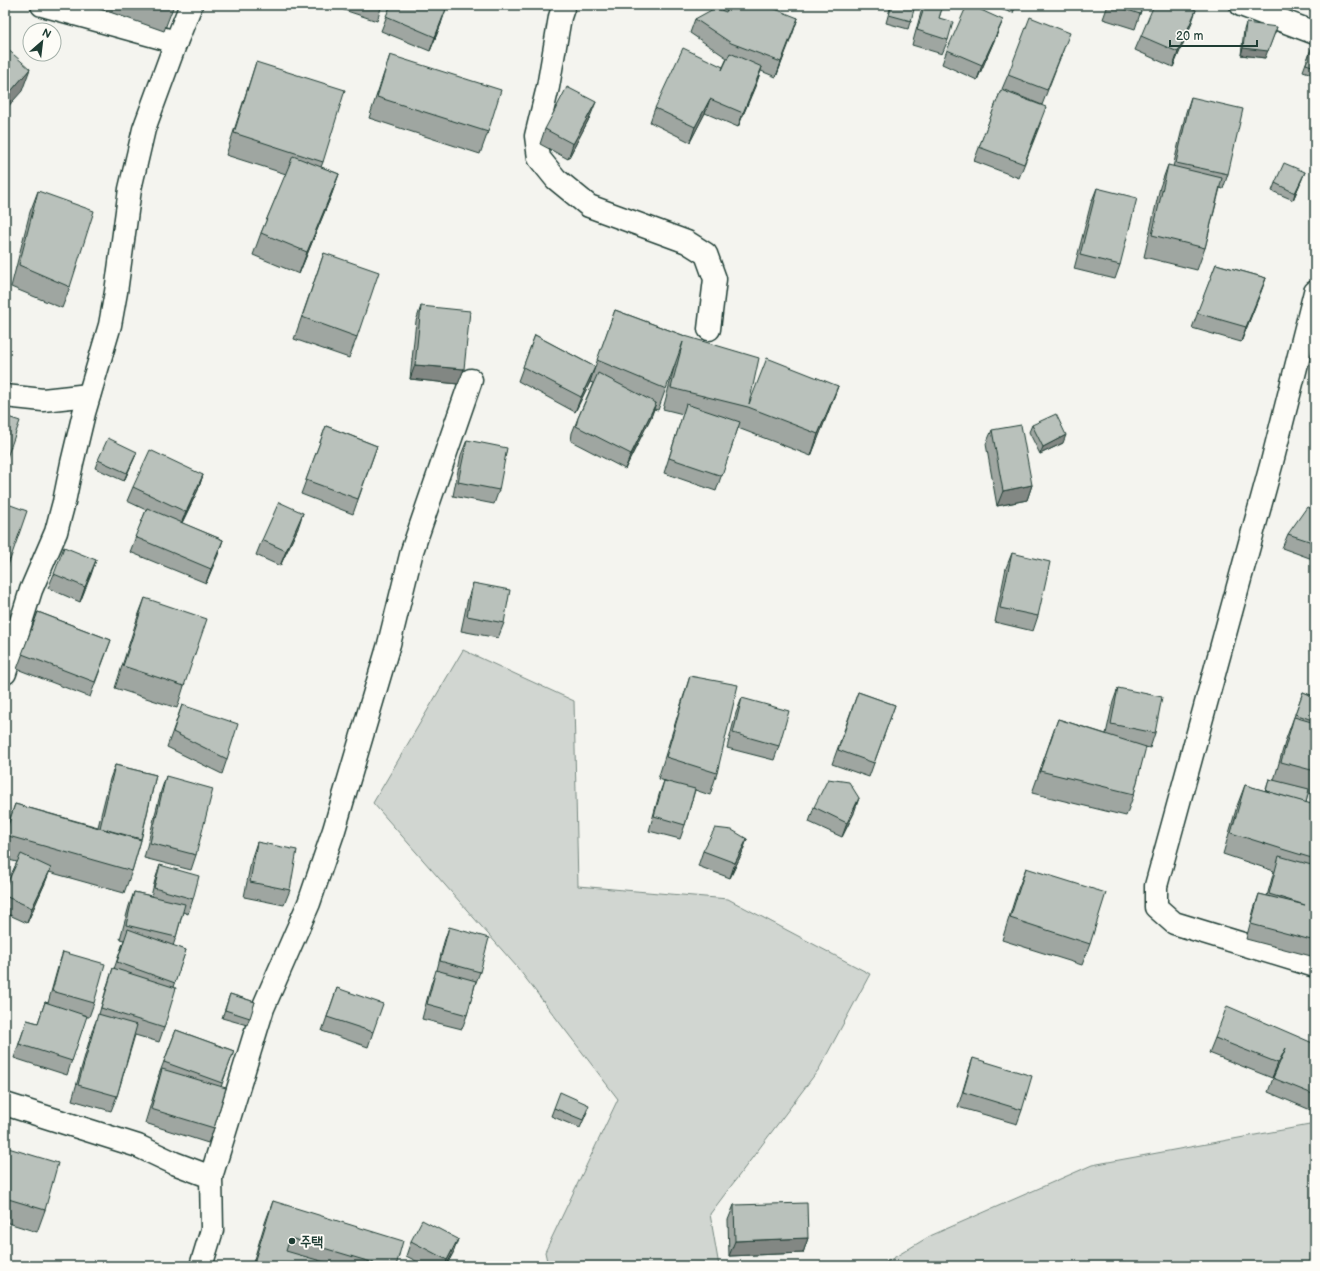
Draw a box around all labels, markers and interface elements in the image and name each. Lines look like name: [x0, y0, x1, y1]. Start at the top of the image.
north arrow: [22, 22, 62, 62]
scale bar: [1170, 22, 1257, 48]
text: N: [40, 26, 53, 41]
text: 20 m: [1176, 29, 1203, 44]
place label: 주택: [300, 1233, 323, 1250]
marker: 주택: [287, 1236, 297, 1246]

